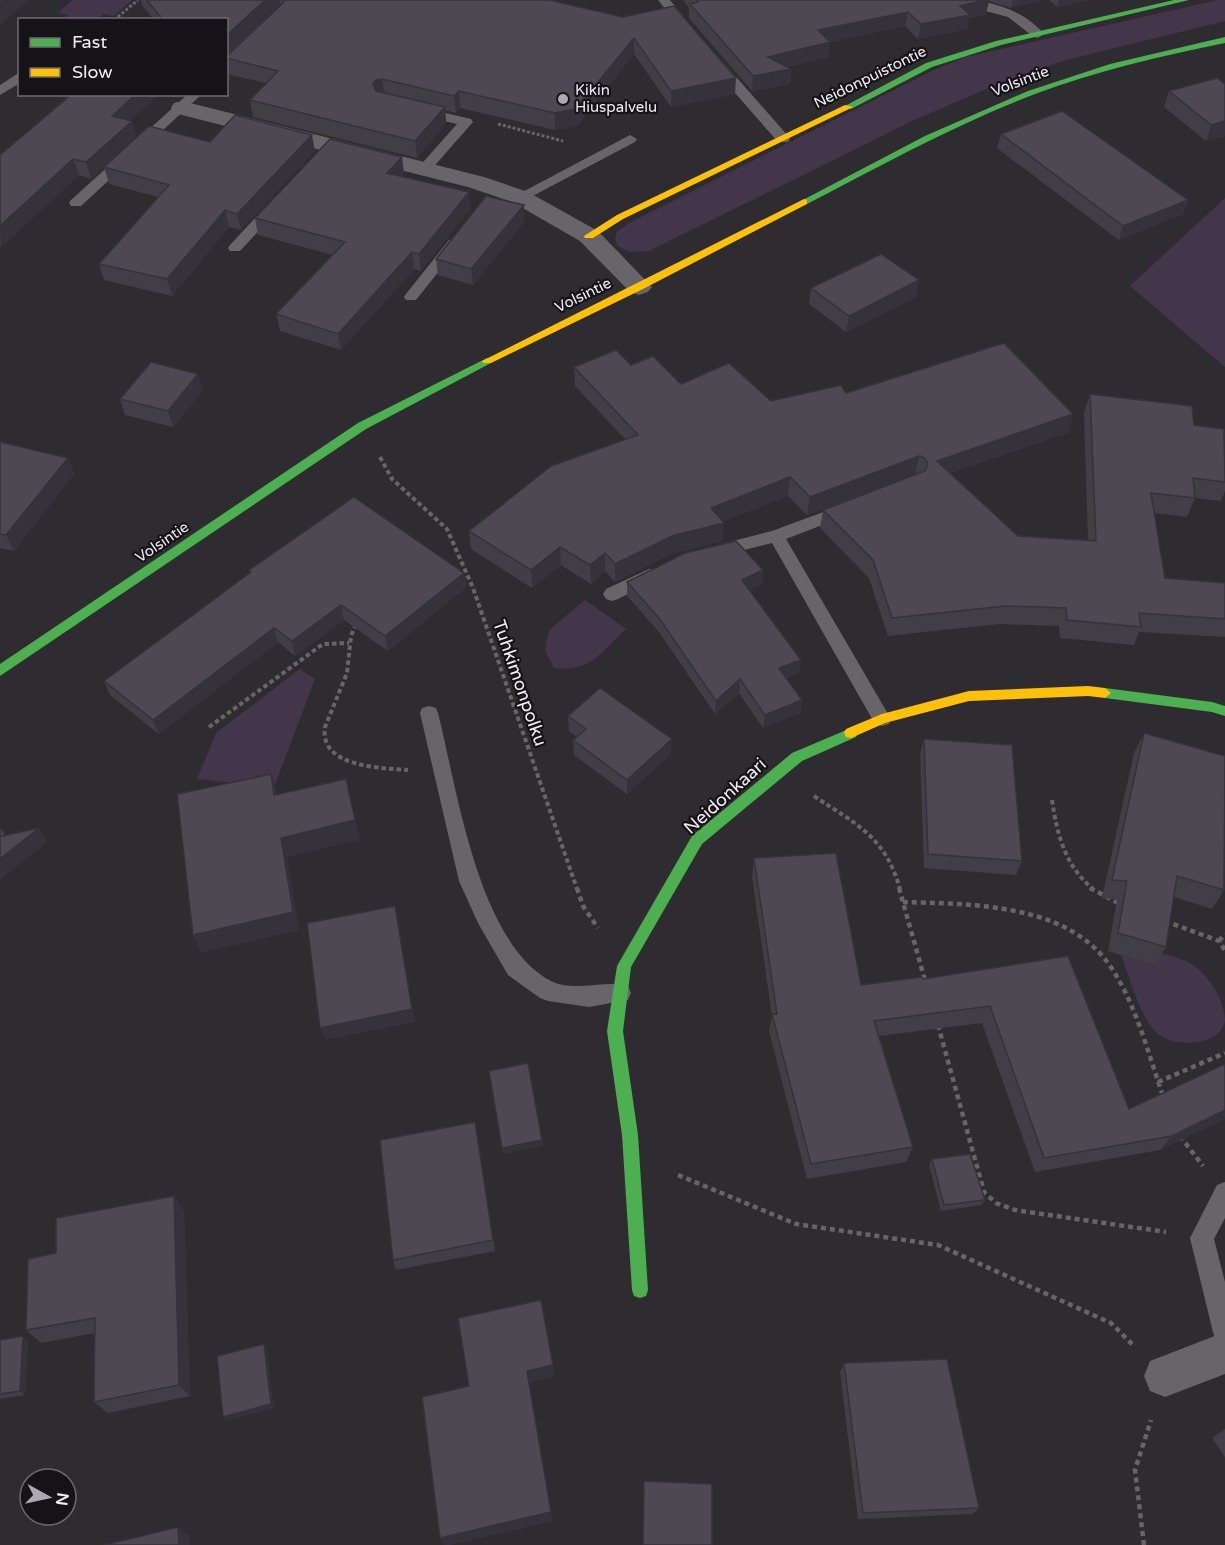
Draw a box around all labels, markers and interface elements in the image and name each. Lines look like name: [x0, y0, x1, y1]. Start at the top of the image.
legend: [18, 18, 228, 96]
text: Fast: [72, 31, 107, 53]
street label: Neidonpuistontie: [811, 42, 929, 112]
text: Slow: [72, 61, 113, 83]
street label: Volsintie: [989, 62, 1051, 100]
place label: Kikin Hiuspalvelu: [575, 81, 657, 116]
marker: Kikin Hiuspalvelu: [556, 92, 570, 106]
street label: Volsintie: [552, 274, 614, 316]
street label: Volsintie: [132, 518, 192, 566]
street label: Tuhkimonpolku: [488, 617, 552, 749]
street label: Neidonkaari: [679, 753, 771, 839]
north arrow: [18, 1467, 78, 1527]
text: N: [51, 1491, 73, 1507]

